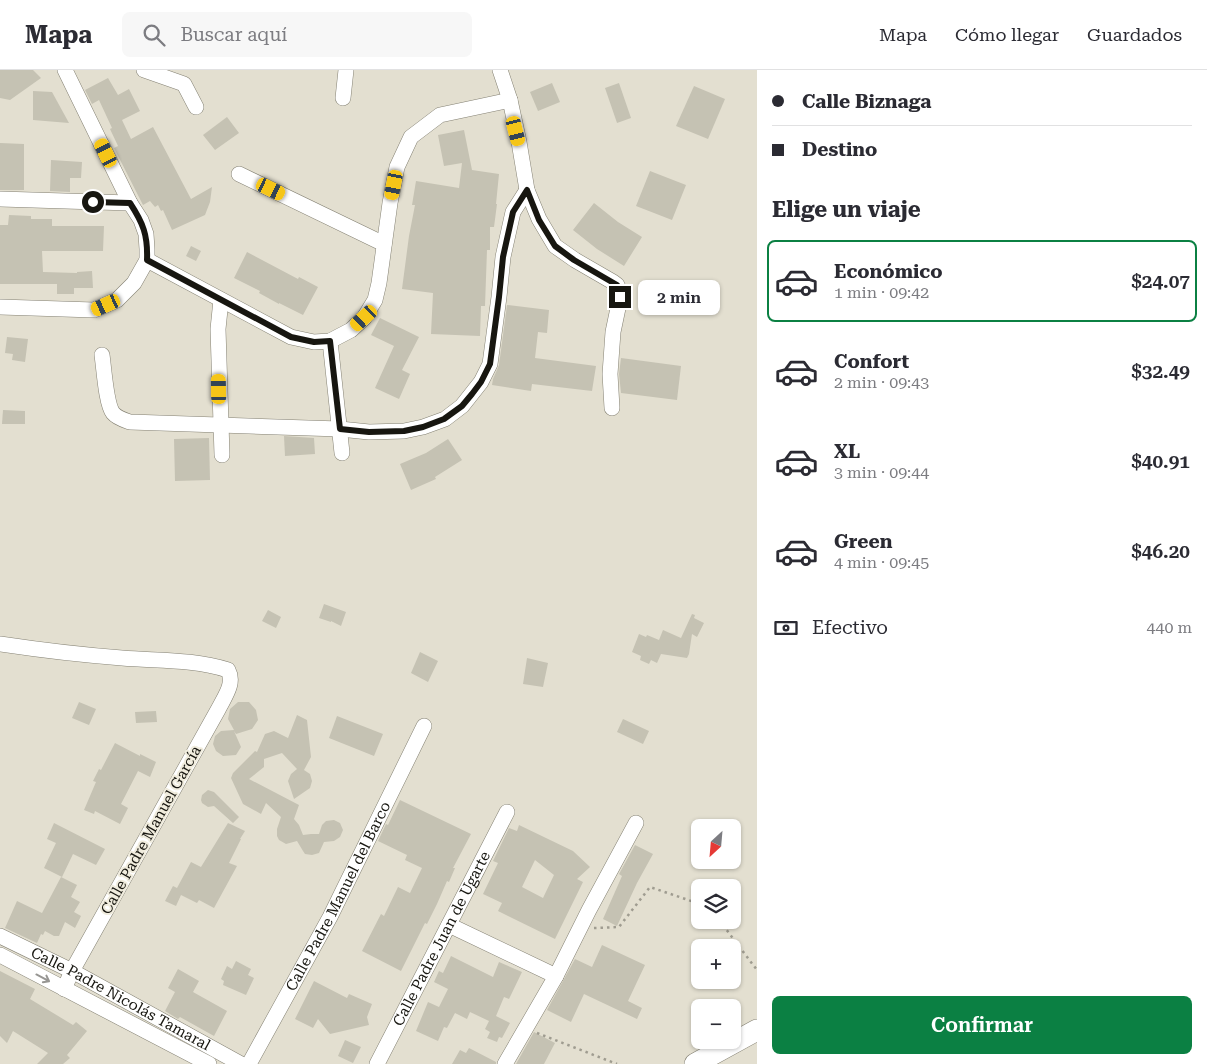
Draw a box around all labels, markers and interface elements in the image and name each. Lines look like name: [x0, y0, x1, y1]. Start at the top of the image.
search box: [122, 12, 472, 57]
text: Mapa: [25, 21, 92, 49]
icon: search: [140, 21, 168, 49]
text: Buscar aquí: [180, 23, 287, 46]
text: Mapa: [879, 24, 927, 45]
text: Cómo llegar: [955, 24, 1059, 45]
text: Guardados: [1087, 24, 1182, 45]
text: Calle Biznaga: [802, 90, 931, 113]
car: [505, 115, 526, 147]
car: [92, 136, 119, 170]
text: Destino: [802, 138, 877, 161]
car: [383, 169, 404, 201]
car: [254, 176, 287, 202]
route start: [82, 191, 104, 213]
text: Elige un viaje: [772, 197, 921, 222]
icon: car: [774, 259, 819, 304]
text: Económico: [834, 260, 942, 283]
text: $24.07: [1131, 270, 1190, 293]
callout: 2 min: [638, 280, 720, 314]
text: 1 min · 09:42: [834, 283, 929, 302]
route end: [609, 286, 631, 308]
text: 2 min: [657, 288, 701, 307]
car: [89, 292, 122, 318]
car: [347, 302, 380, 334]
icon: car: [774, 349, 819, 394]
text: Confort: [834, 350, 909, 373]
text: $32.49: [1131, 360, 1190, 383]
text: 2 min · 09:43: [834, 373, 929, 392]
car: [211, 374, 226, 404]
icon: car: [774, 439, 819, 484]
text: XL: [834, 440, 860, 463]
text: $40.91: [1131, 450, 1190, 473]
text: 3 min · 09:44: [834, 463, 929, 482]
icon: car: [774, 529, 819, 574]
text: Green: [834, 530, 892, 553]
text: $46.20: [1131, 540, 1190, 563]
text: 4 min · 09:45: [834, 553, 929, 572]
icon: cash: [772, 614, 800, 642]
text: Efectivo: [812, 616, 888, 639]
text: 440 m: [1146, 618, 1192, 637]
street label: Calle Padre Manuel García: [97, 743, 205, 917]
street label: Calle Padre Manuel del Barco: [282, 799, 394, 994]
north arrow: [691, 819, 741, 869]
map controls: [691, 819, 741, 1049]
street label: Calle Padre Juan de Ugarte: [389, 848, 494, 1029]
button: layers: [691, 879, 741, 929]
button: +: [691, 939, 741, 989]
street label: Calle Padre Nicolás Tamaral: [28, 943, 214, 1055]
one-way arrow: [35, 974, 50, 983]
button: Confirmar: [772, 996, 1192, 1054]
button: −: [691, 999, 741, 1049]

